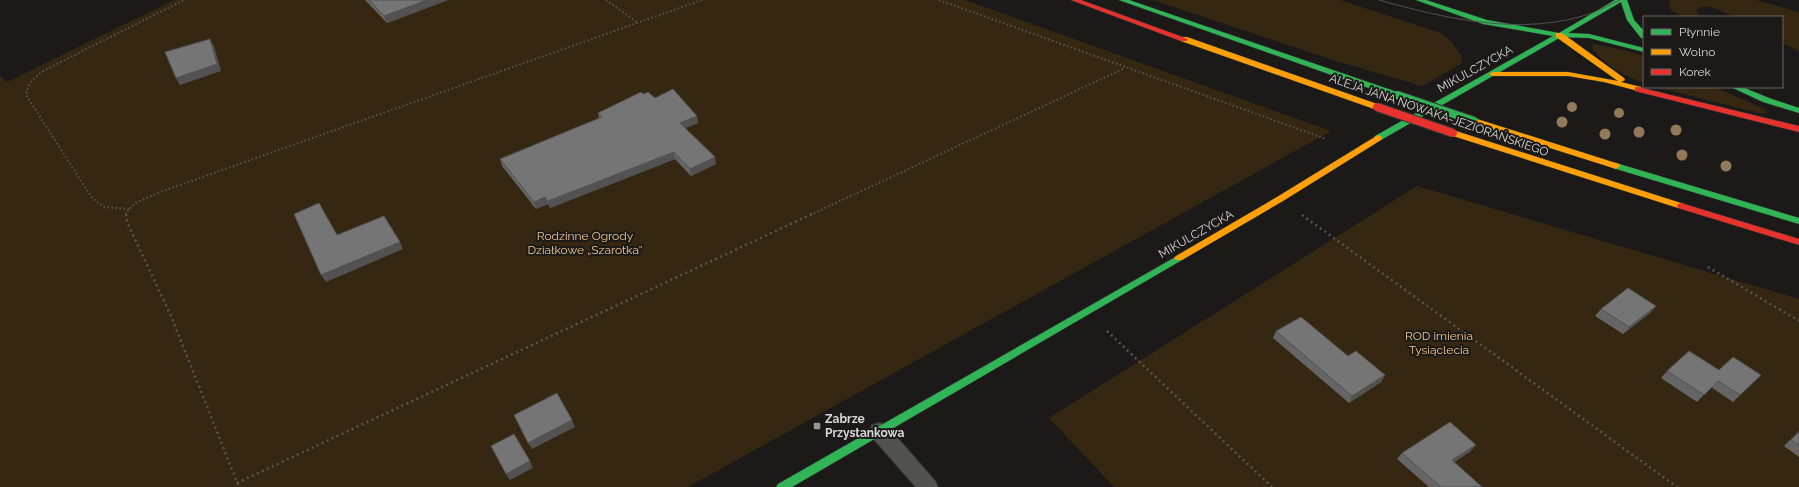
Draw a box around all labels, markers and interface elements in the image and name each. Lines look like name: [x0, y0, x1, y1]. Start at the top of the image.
legend: [1643, 16, 1783, 88]
text: Płynnie: [1679, 25, 1720, 39]
street label: MIKULCZYCKA: [1435, 43, 1515, 95]
text: Wolno: [1679, 45, 1715, 59]
text: Korek: [1679, 65, 1712, 79]
street label: ALEJA JANA NOWAKA-JEZIORAŃSKIEGO: [1328, 71, 1550, 159]
street label: MIKULCZYCKA: [1156, 207, 1236, 261]
park label: Rodzinne Ogrody Działkowe „Szarotka”: [527, 229, 643, 257]
park label: ROD imienia Tysiąclecia: [1405, 329, 1473, 357]
place label: Zabrze Przystankowa: [825, 412, 904, 440]
marker: Zabrze Przystankowa: [812, 421, 822, 431]

